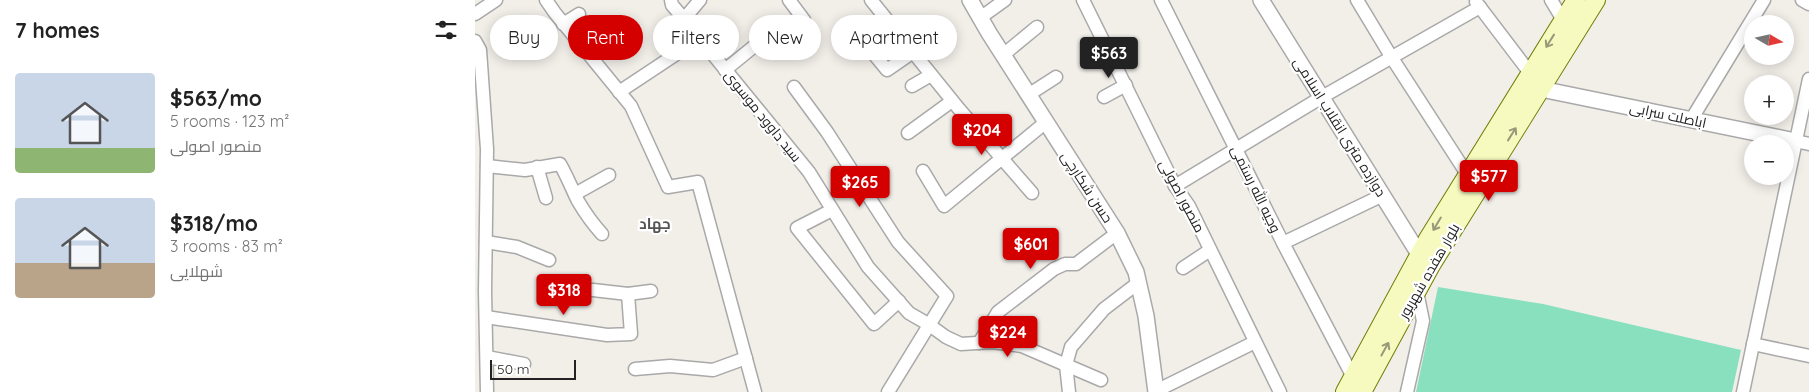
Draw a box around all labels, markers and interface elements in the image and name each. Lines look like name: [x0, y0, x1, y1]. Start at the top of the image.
chip: Buy: [490, 15, 558, 60]
chip: Rent: [568, 15, 643, 60]
chip: Filters: [653, 15, 739, 60]
chip: New: [749, 15, 821, 60]
chip: Apartment: [831, 15, 957, 60]
north arrow: [1744, 15, 1794, 65]
map controls: [1744, 15, 1794, 185]
icon: filters: [432, 16, 460, 44]
text: 7 homes: [15, 17, 100, 43]
one-way arrow: [1545, 34, 1555, 48]
pin: $563: [1079, 36, 1139, 79]
text: $563: [1091, 43, 1127, 63]
street label: دوازده متری انقلاب اسلامی: [1290, 54, 1390, 200]
street label: سید داوود موسوی: [721, 67, 805, 165]
button: +: [1744, 75, 1794, 125]
text: $563/mo: [170, 85, 262, 111]
icon: home: [55, 93, 115, 153]
street label: اباصلت سرابی: [1628, 98, 1708, 132]
text: 5 rooms · 123 m²: [170, 111, 289, 131]
pin: $204: [952, 114, 1012, 156]
text: $204: [963, 120, 1001, 140]
one-way arrow: [1507, 127, 1517, 141]
button: −: [1744, 135, 1794, 185]
text: منصور اصولی: [170, 136, 262, 156]
street label: وجیه الله رستمی: [1227, 142, 1285, 236]
street label: حسن شکارچی: [1056, 148, 1117, 227]
street label: منصور اصولی: [1155, 156, 1209, 236]
pin: $577: [1459, 160, 1519, 202]
pin: $265: [830, 166, 890, 208]
text: $577: [1471, 166, 1507, 186]
text: $265: [842, 172, 878, 192]
text: $318/mo: [170, 210, 258, 236]
district label: جهاد: [639, 214, 671, 233]
one-way arrow: [1431, 217, 1441, 231]
icon: home: [55, 218, 115, 278]
street label: بلوار هفده شهریور: [1394, 220, 1464, 323]
pin: $601: [1001, 228, 1061, 270]
text: $601: [1014, 234, 1048, 254]
text: 3 rooms · 83 m²: [170, 236, 283, 256]
text: شهلایی: [170, 261, 223, 281]
pin: $318: [534, 274, 594, 316]
text: $318: [547, 280, 581, 300]
pin: $224: [978, 316, 1038, 358]
text: $224: [989, 322, 1027, 342]
one-way arrow: [1381, 342, 1390, 357]
scale bar: [490, 357, 576, 380]
text: 50 m: [497, 360, 530, 378]

